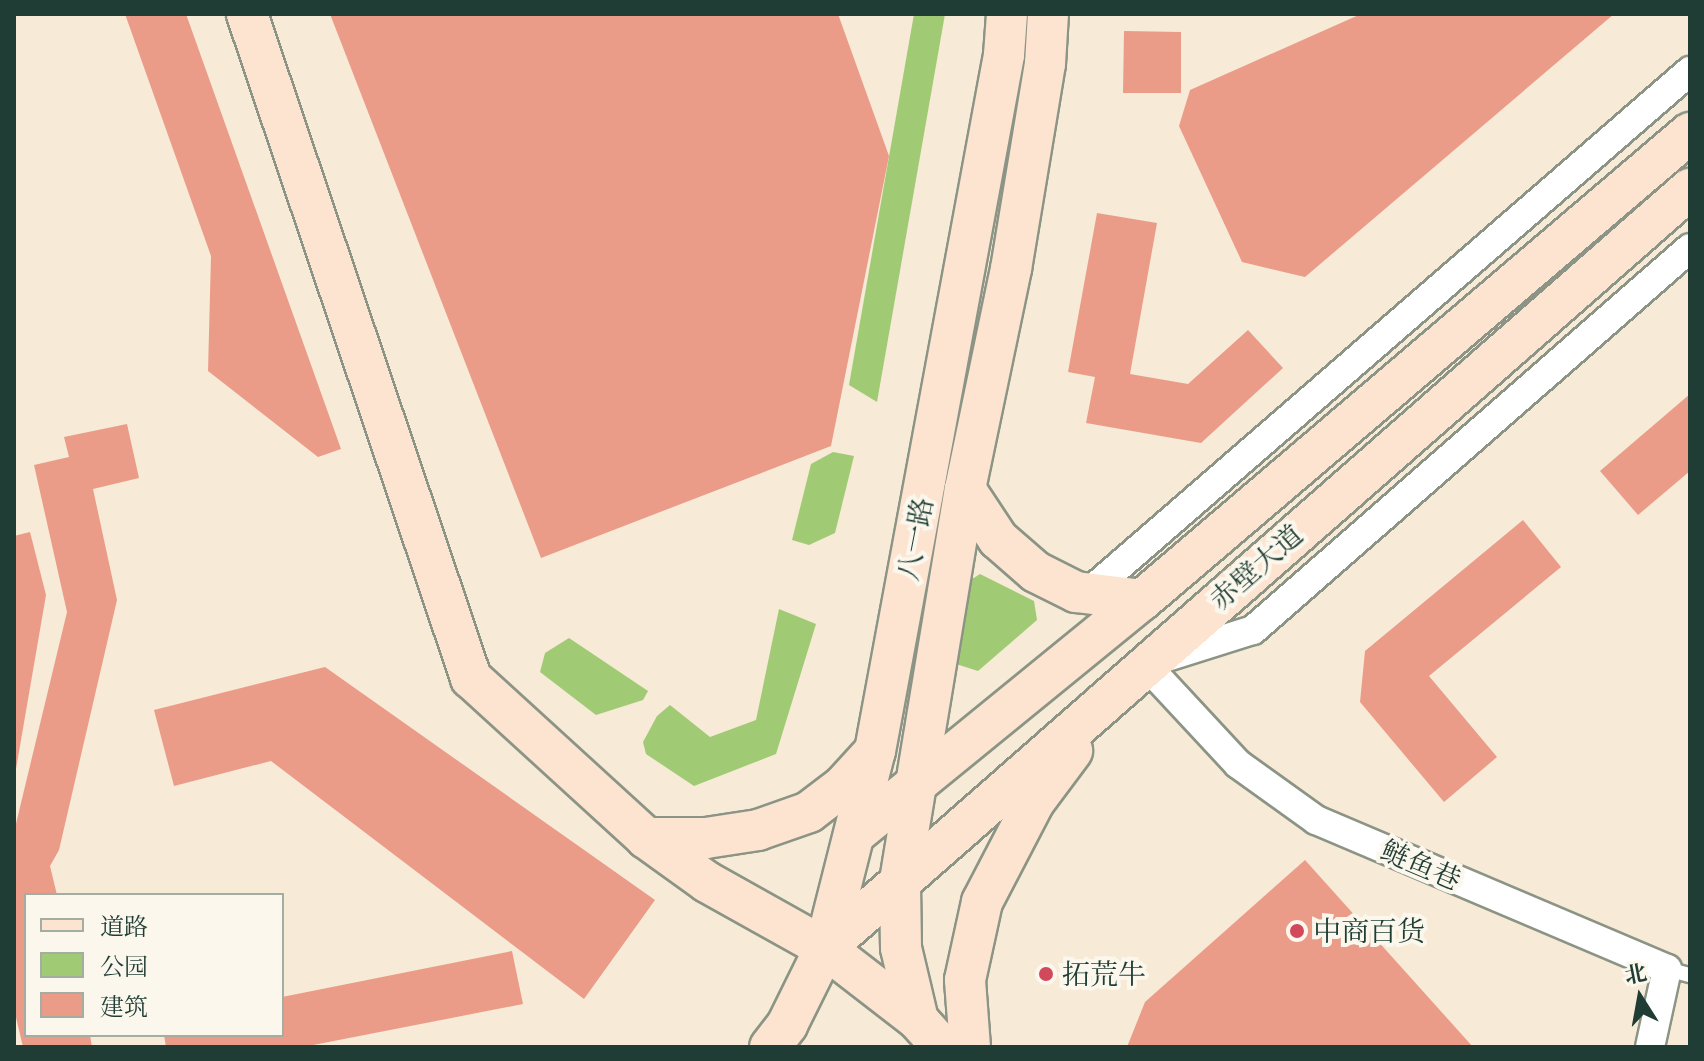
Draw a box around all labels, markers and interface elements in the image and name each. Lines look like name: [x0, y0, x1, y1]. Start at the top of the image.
street label: 八一路: [890, 495, 940, 583]
street label: 赤壁大道: [1203, 518, 1309, 616]
street label: 鲢鱼巷: [1376, 833, 1466, 897]
legend: [24, 893, 284, 1037]
text: 道路: [100, 909, 148, 944]
place label: 中商百货: [1313, 914, 1425, 948]
marker: 中商百货: [1288, 922, 1306, 940]
text: 公园: [100, 949, 148, 984]
text: 北: [1622, 956, 1649, 991]
place label: 拓荒牛: [1062, 957, 1146, 991]
north arrow: [1600, 957, 1680, 1037]
marker: 拓荒牛: [1037, 965, 1055, 983]
text: 建筑: [100, 989, 148, 1024]

